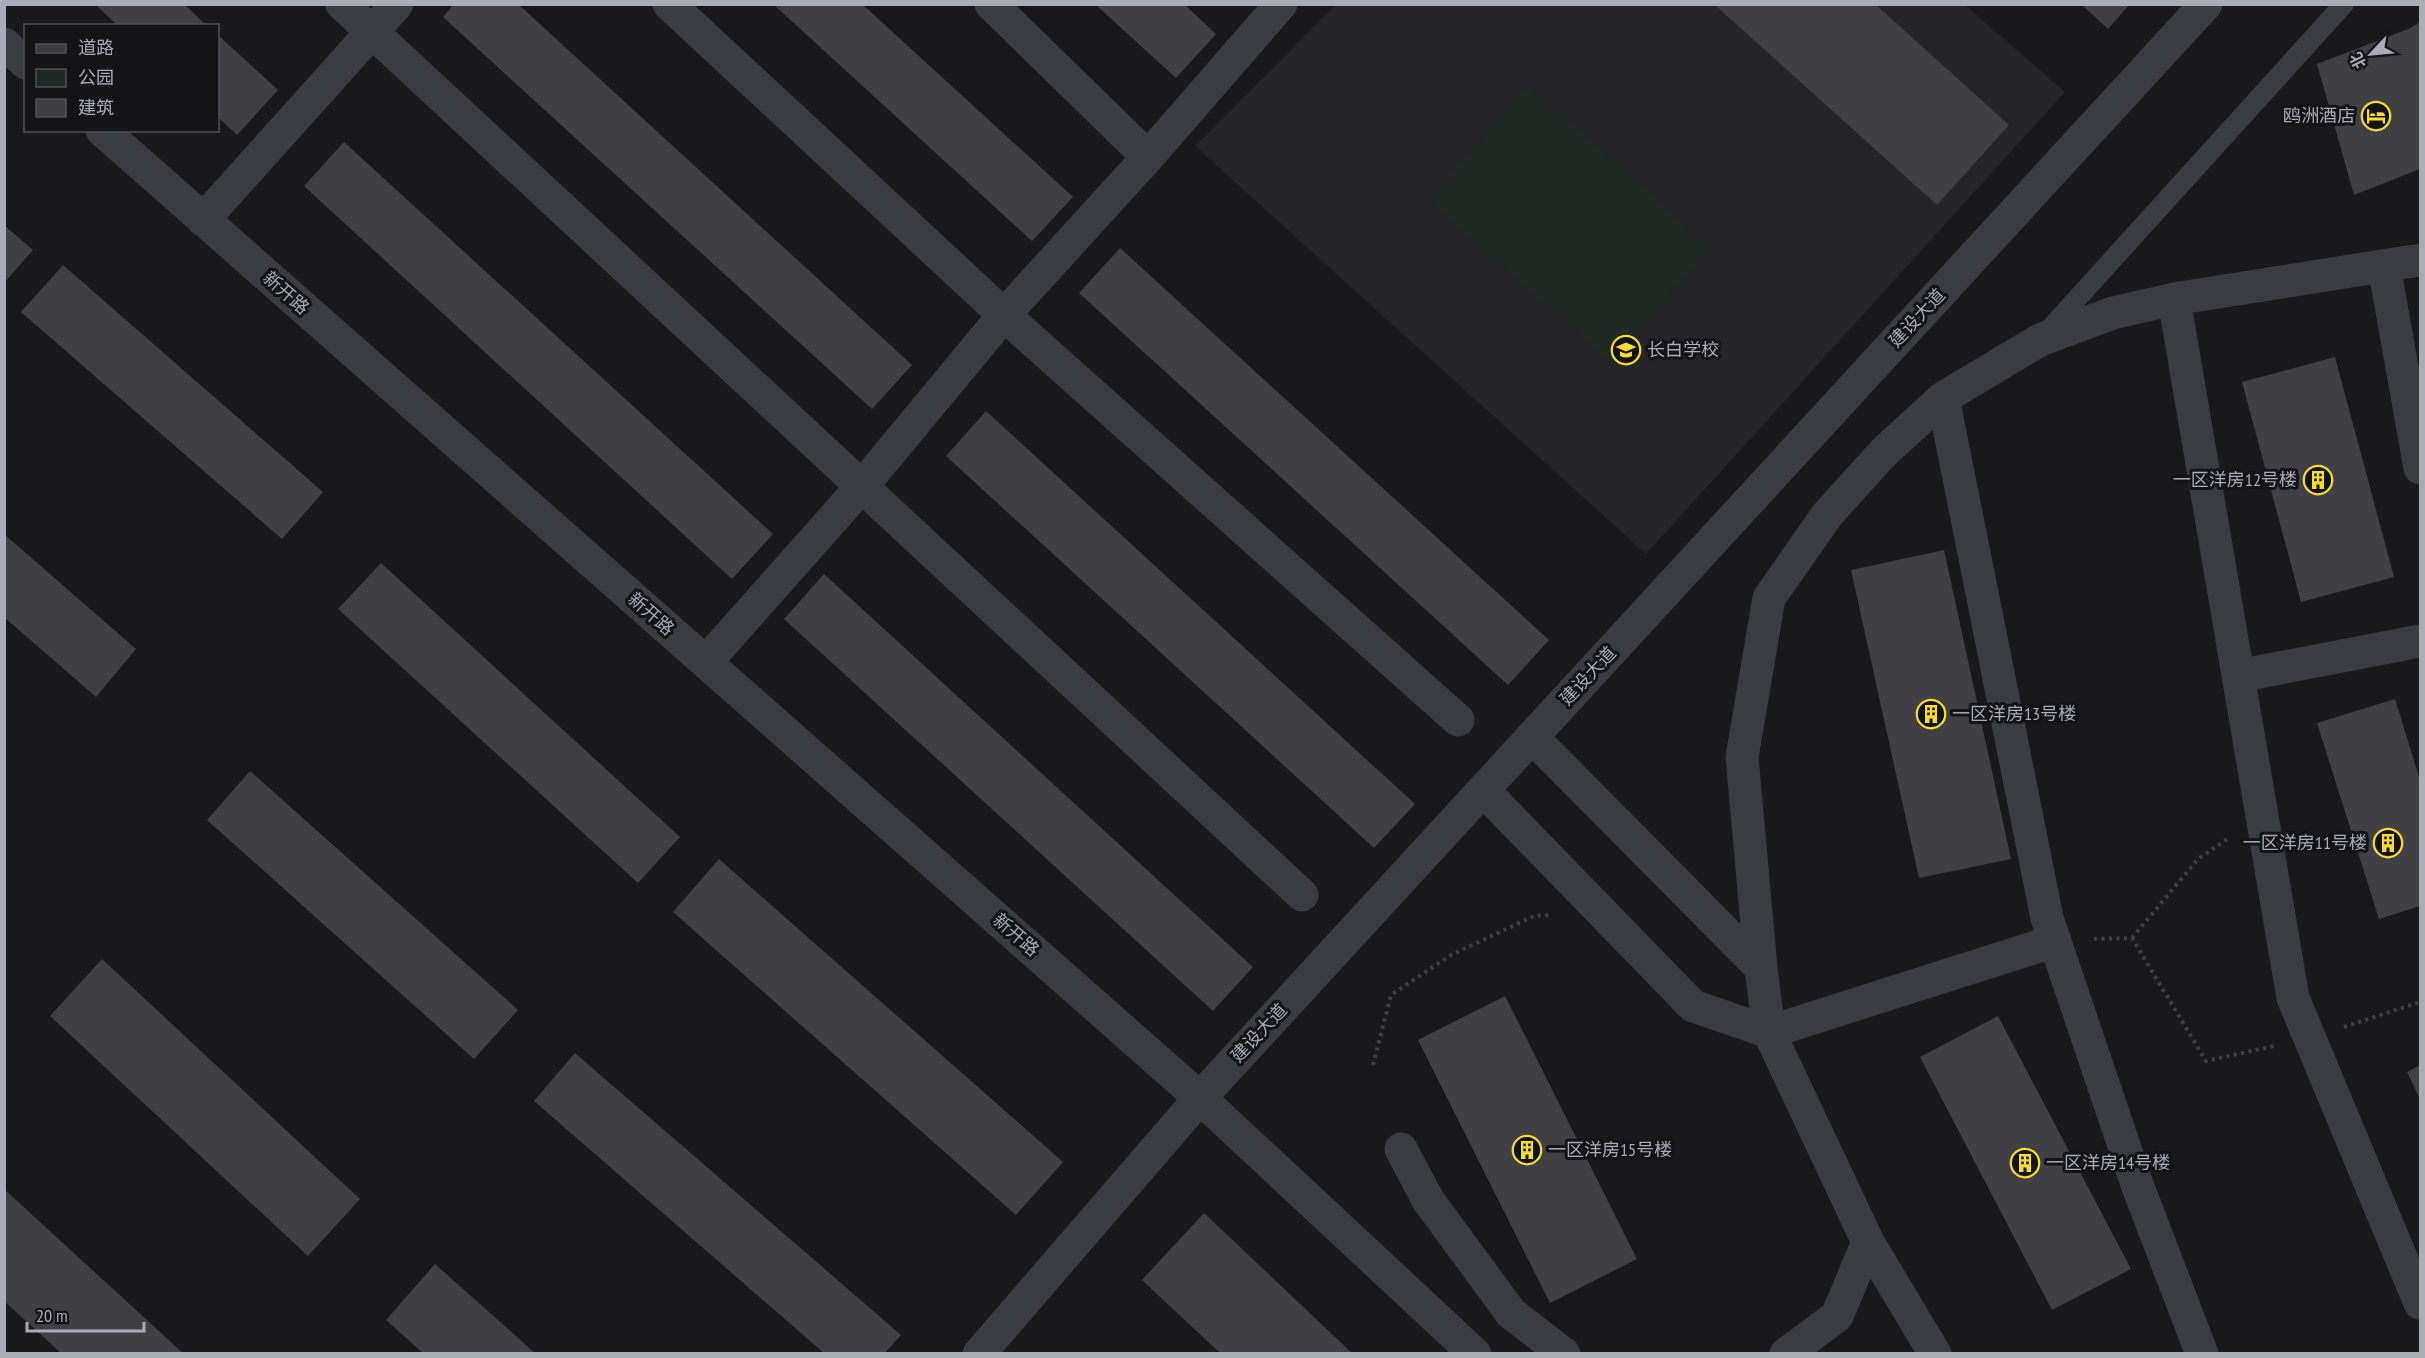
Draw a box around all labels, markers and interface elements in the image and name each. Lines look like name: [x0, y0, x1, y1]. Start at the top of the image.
legend: [24, 24, 219, 132]
north arrow: [2341, 24, 2401, 84]
text: 道路: [78, 36, 114, 59]
text: 北: [2345, 49, 2370, 72]
text: 公园: [78, 66, 114, 89]
text: 建筑: [78, 96, 114, 119]
hotel icon: 鸥洲酒店: [2360, 100, 2392, 132]
place label: 鸥洲酒店: [2283, 104, 2355, 127]
street label: 新开路: [258, 266, 314, 319]
street label: 建设大道: [1884, 283, 1950, 352]
school or university icon: 长白学校: [1610, 334, 1642, 366]
place label: 长白学校: [1647, 338, 1719, 361]
building icon: 一区洋房12号楼: [2302, 464, 2334, 496]
place label: 一区洋房12号楼: [2173, 468, 2297, 491]
street label: 新开路: [623, 587, 679, 640]
street label: 建设大道: [1555, 641, 1621, 710]
building icon: 一区洋房13号楼: [1915, 698, 1947, 730]
place label: 一区洋房13号楼: [1952, 702, 2076, 725]
building icon: 一区洋房11号楼: [2372, 827, 2404, 859]
place label: 一区洋房11号楼: [2243, 831, 2367, 854]
street label: 新开路: [988, 908, 1044, 961]
street label: 建设大道: [1226, 998, 1292, 1067]
building icon: 一区洋房15号楼: [1511, 1134, 1543, 1166]
place label: 一区洋房15号楼: [1548, 1138, 1672, 1161]
building icon: 一区洋房14号楼: [2009, 1147, 2041, 1179]
place label: 一区洋房14号楼: [2046, 1151, 2170, 1174]
scale bar: [27, 1295, 144, 1333]
text: 20 m: [36, 1304, 68, 1327]

